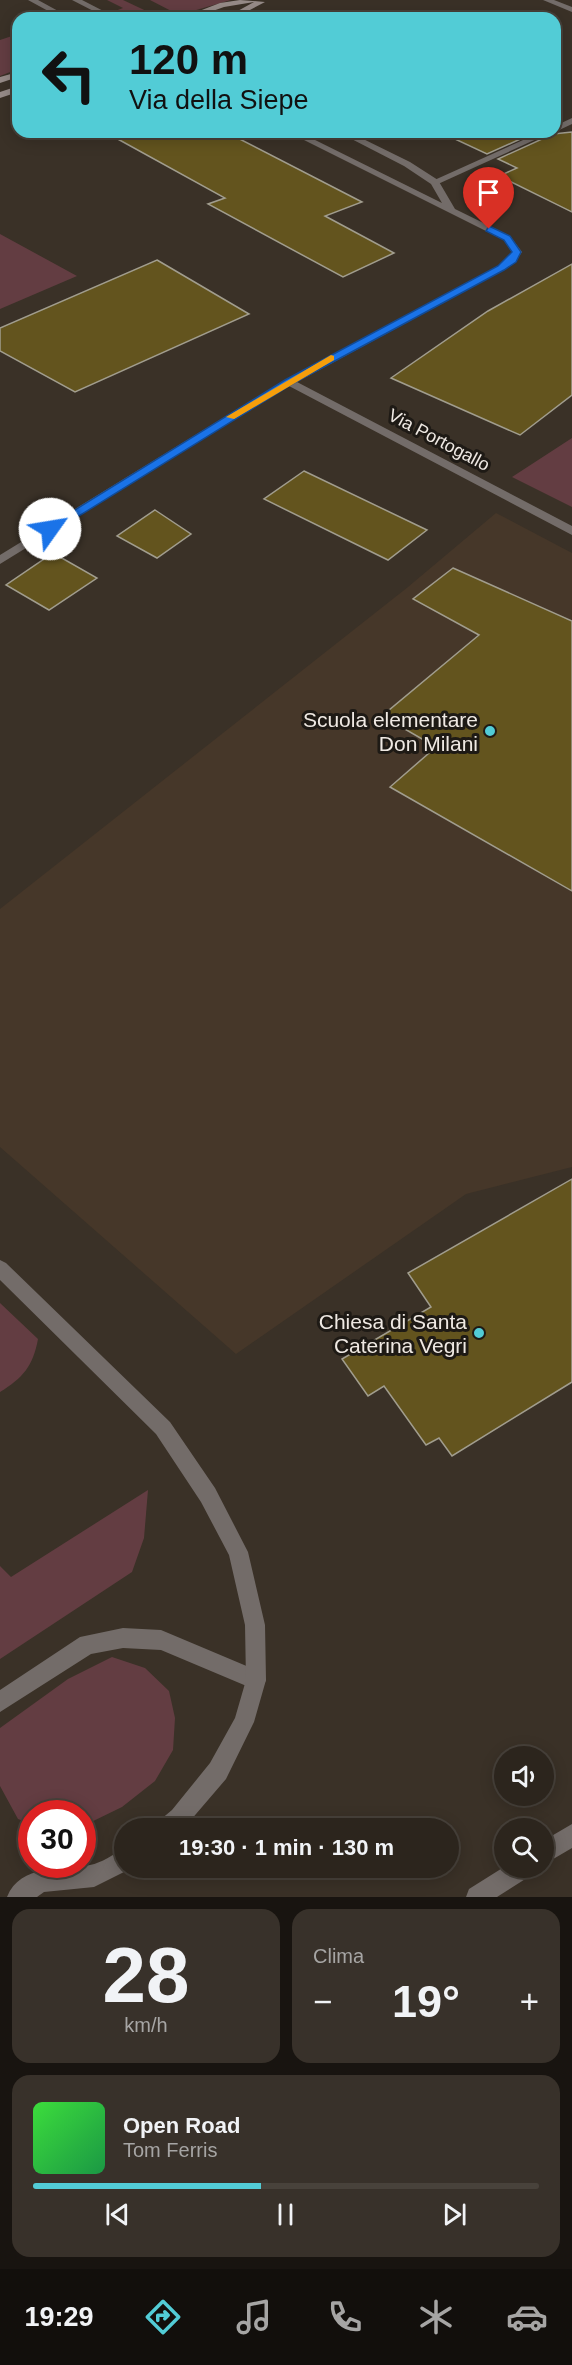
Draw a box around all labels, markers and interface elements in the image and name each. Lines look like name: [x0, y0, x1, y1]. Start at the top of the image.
icon: left: [30, 36, 108, 114]
text: 120 m: [129, 36, 248, 83]
text: Via della Siepe: [129, 85, 309, 115]
pin: [463, 167, 514, 229]
icon: arrive: [472, 176, 505, 209]
street label: Via Portogallo: [385, 405, 493, 475]
position arrow: [18, 497, 82, 561]
place label: Scuola elementare Don Milani: [303, 708, 478, 755]
marker: Scuola elementare Don Milani: [483, 724, 497, 738]
place label: Chiesa di Santa Caterina Vegri: [319, 1310, 467, 1357]
marker: Chiesa di Santa Caterina Vegri: [472, 1326, 486, 1340]
map controls: [494, 1746, 554, 1878]
button: sound: [494, 1746, 554, 1806]
speed limit sign: 30: [18, 1800, 96, 1878]
button: search: [494, 1818, 554, 1878]
text: 19:30 · 1 min · 130 m: [179, 1835, 394, 1860]
text: 28: [103, 1931, 189, 2019]
text: Clima: [313, 1945, 364, 1967]
text: 19°: [392, 1976, 460, 2027]
text: −: [313, 1983, 332, 2020]
text: +: [520, 1983, 539, 2020]
text: km/h: [124, 2014, 168, 2036]
text: Open Road: [123, 2113, 240, 2138]
text: Tom Ferris: [123, 2139, 217, 2161]
icon: previous: [101, 2198, 134, 2231]
icon: pause: [269, 2198, 302, 2231]
icon: next: [438, 2198, 471, 2231]
icon: directions: [142, 2296, 184, 2338]
icon: music: [233, 2296, 275, 2338]
icon: phone: [324, 2296, 366, 2338]
icon: climate: [415, 2296, 457, 2338]
icon: car: [506, 2296, 548, 2338]
text: 19:29: [24, 2302, 93, 2332]

